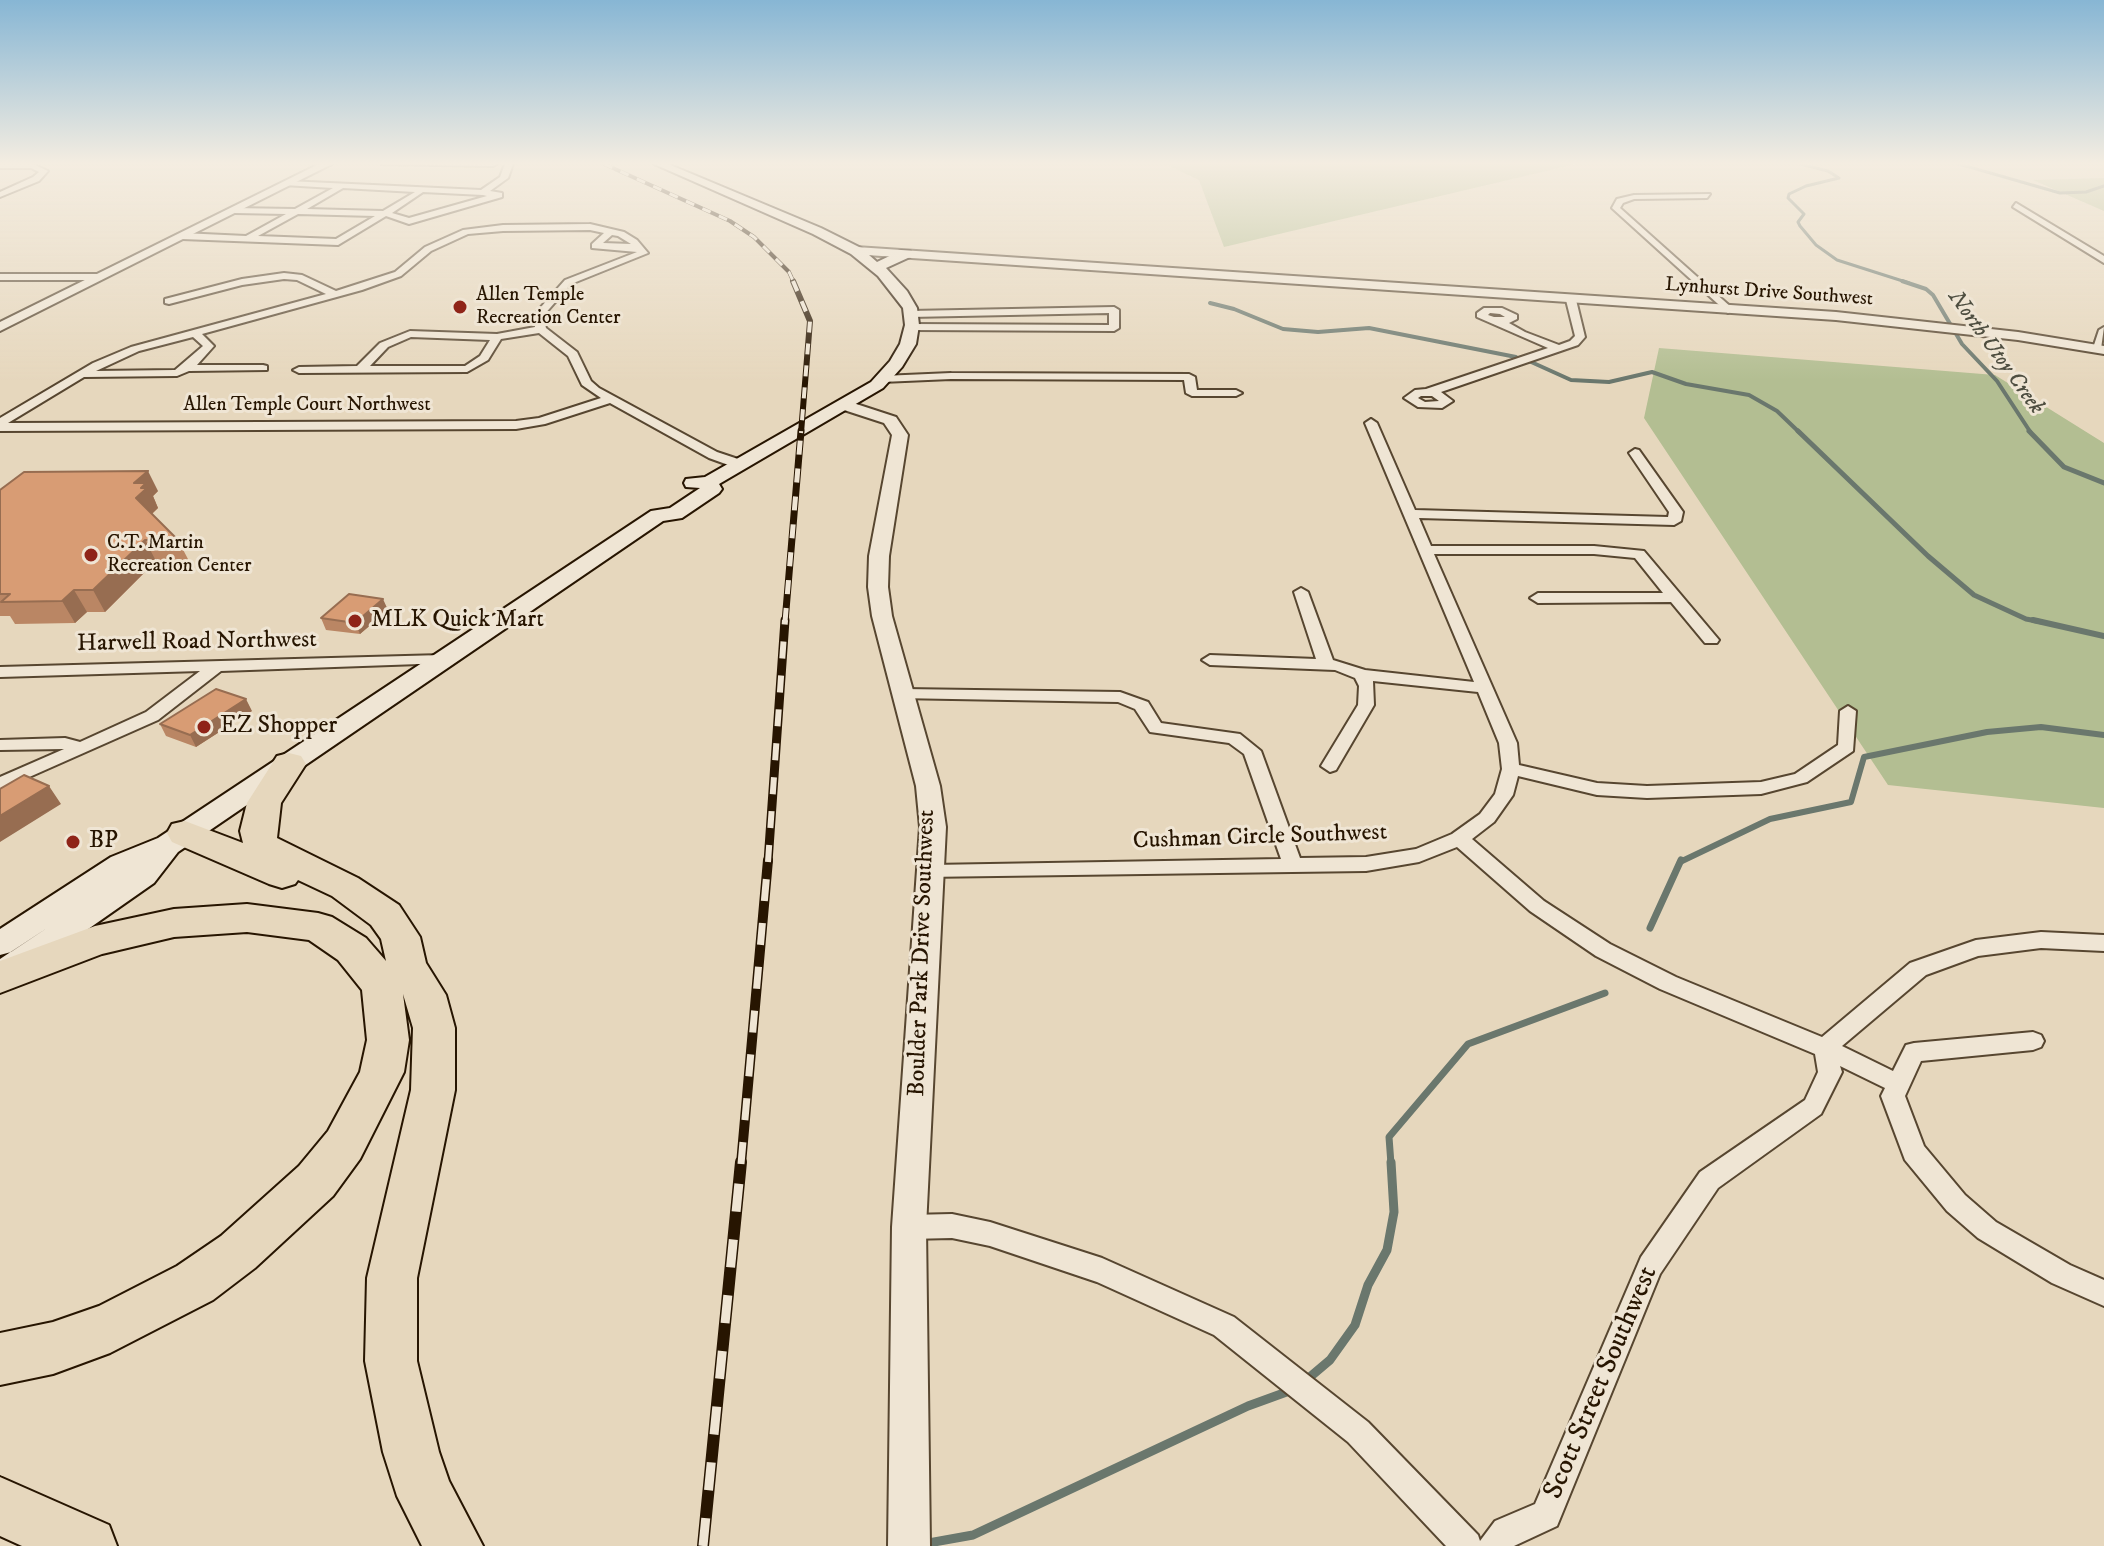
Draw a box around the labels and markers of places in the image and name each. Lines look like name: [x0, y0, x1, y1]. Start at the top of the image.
place label: Allen Temple Recreation Center: [476, 284, 620, 331]
marker: Allen Temple Recreation Center: [451, 298, 469, 316]
place label: C.T. Martin Recreation Center: [107, 532, 251, 579]
marker: C.T. Martin Recreation Center: [82, 546, 100, 564]
place label: MLK Quick Mart: [371, 607, 544, 635]
marker: MLK Quick Mart: [346, 612, 364, 630]
place label: EZ Shopper: [220, 713, 337, 741]
marker: EZ Shopper: [195, 718, 213, 736]
place label: BP: [89, 828, 118, 856]
marker: BP: [64, 833, 82, 851]

